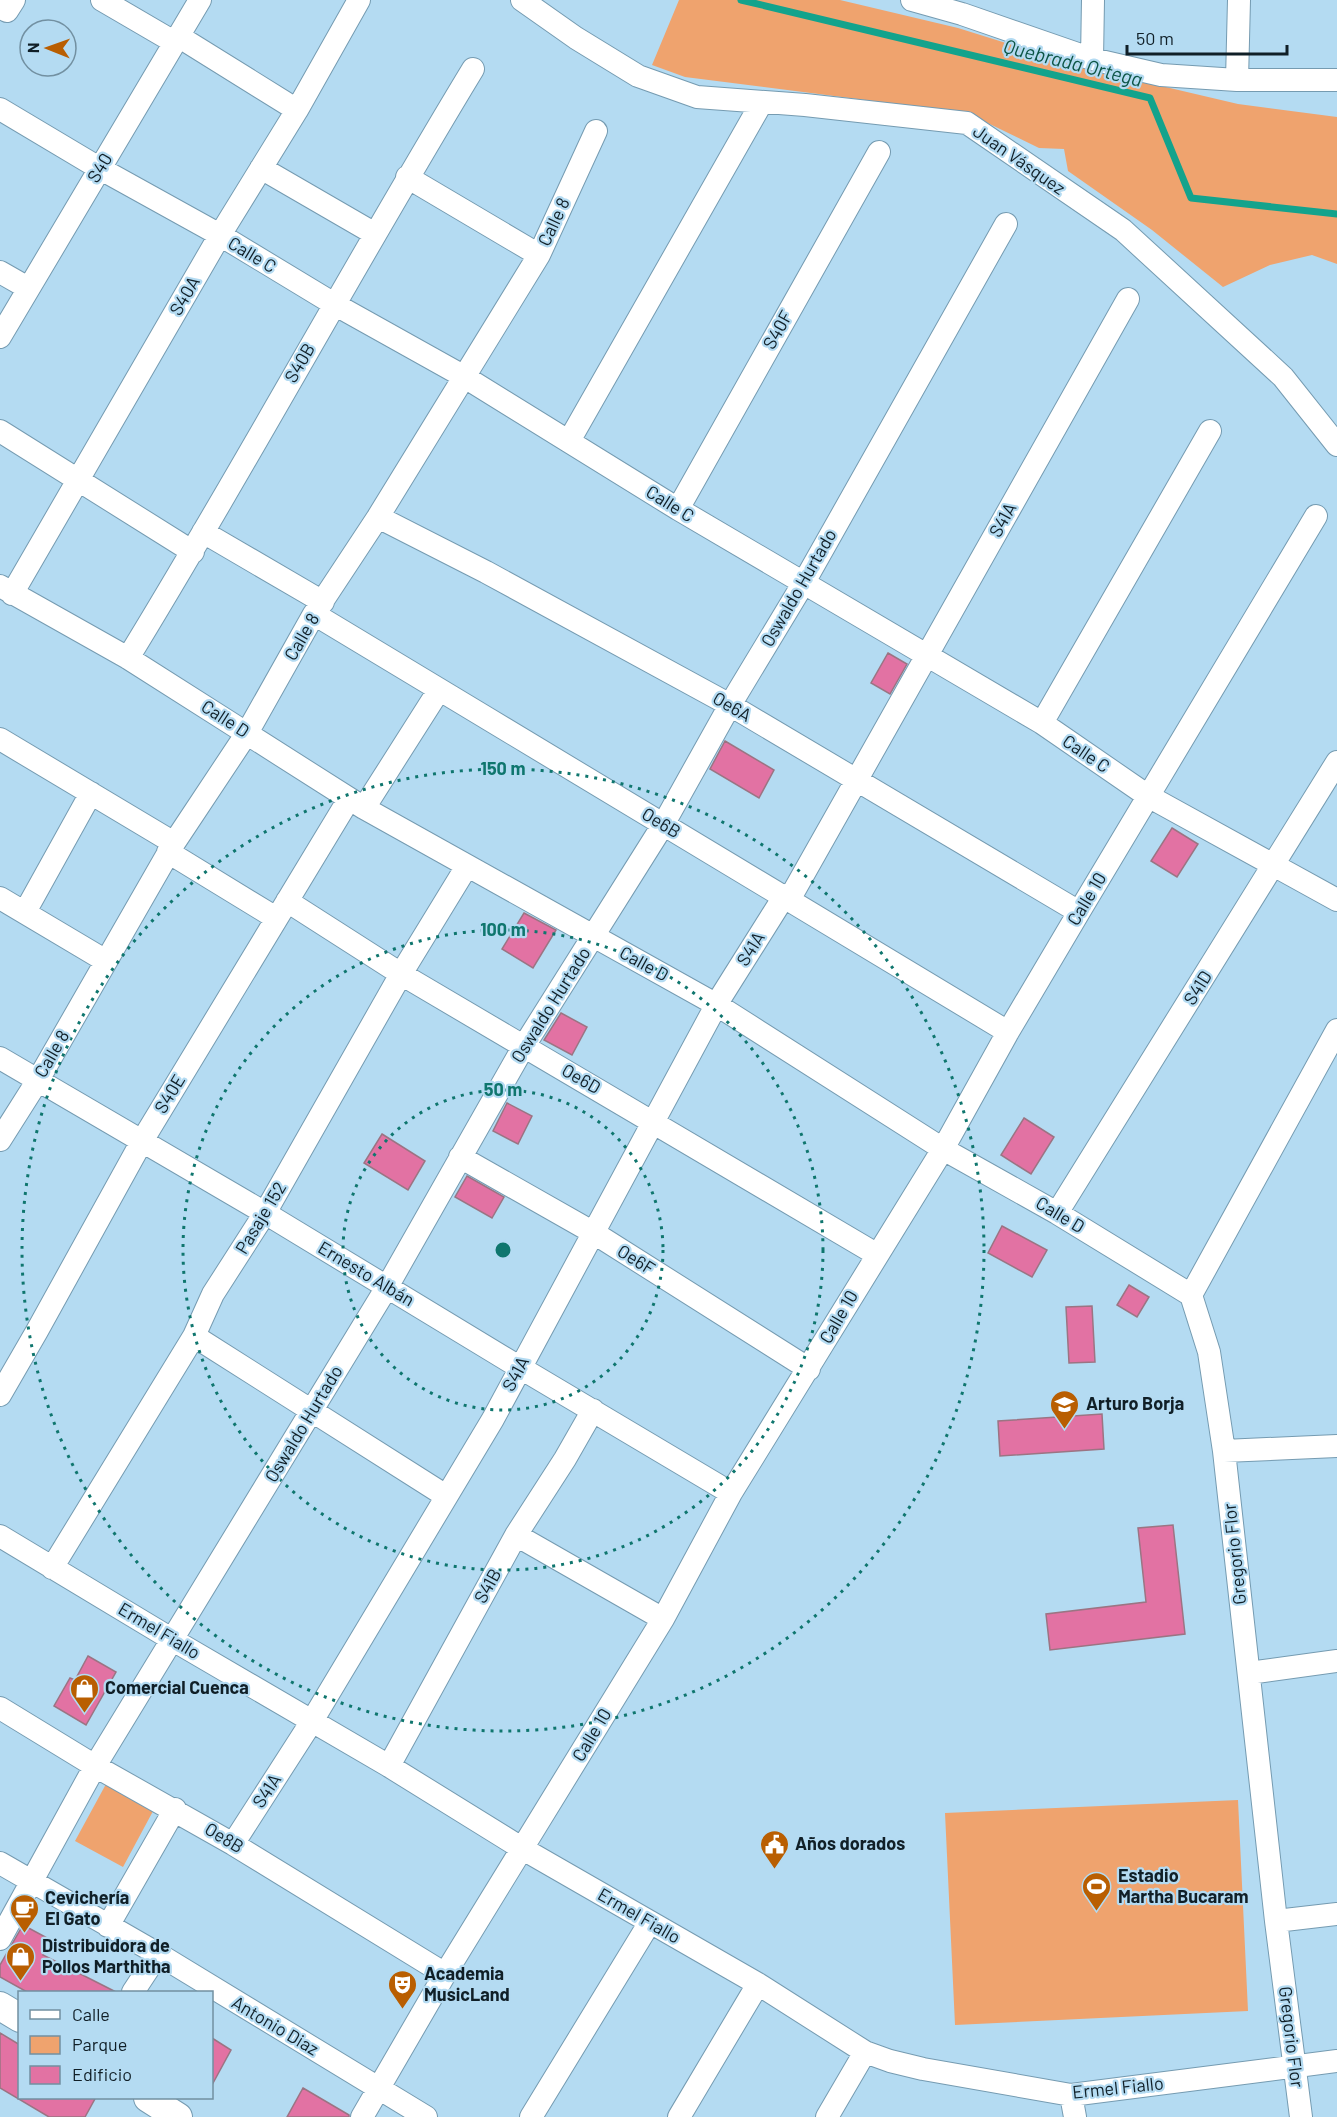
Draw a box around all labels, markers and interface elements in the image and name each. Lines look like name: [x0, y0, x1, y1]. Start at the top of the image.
north arrow: [18, 18, 78, 78]
scale bar: [1127, 18, 1288, 56]
text: 50 m: [1136, 27, 1174, 49]
water label: Quebrada Ortega: [1001, 33, 1145, 91]
text: N: [23, 42, 42, 53]
street label: Juan Vásquez: [969, 119, 1070, 199]
street label: S40: [82, 149, 116, 186]
street label: Calle 8: [532, 194, 574, 249]
street label: Calle C: [224, 231, 281, 277]
street label: S40A: [164, 272, 204, 319]
street label: S40F: [758, 306, 797, 353]
street label: S40B: [279, 339, 319, 386]
street label: Calle C: [642, 480, 699, 526]
street label: S41A: [984, 498, 1021, 541]
street label: Oswaldo Hurtado: [756, 525, 841, 650]
street label: Calle 8: [279, 609, 323, 664]
street label: Oe6A: [709, 686, 756, 726]
street label: Calle D: [197, 695, 254, 742]
street label: Calle C: [1059, 729, 1114, 777]
text: 150 m: [481, 757, 525, 779]
street label: Oe6B: [638, 802, 685, 842]
street label: Calle 10: [1062, 868, 1110, 929]
text: 100 m: [480, 918, 526, 940]
street label: S41A: [731, 927, 769, 970]
street label: Calle D: [616, 941, 673, 985]
street label: Oswaldo Hurtado: [506, 943, 595, 1066]
street label: S41D: [1178, 966, 1216, 1009]
street label: Calle 8: [29, 1026, 73, 1081]
street label: Oe6D: [558, 1058, 605, 1098]
street label: S40E: [149, 1070, 189, 1117]
text: 50 m: [484, 1078, 522, 1100]
street label: Pasaje 152: [230, 1177, 290, 1258]
street label: Calle D: [1032, 1191, 1089, 1237]
street label: Ernesto Albán: [314, 1236, 419, 1311]
street label: Oe6F: [614, 1239, 659, 1279]
centre of rings: [493, 1240, 513, 1260]
street label: Calle 10: [814, 1286, 862, 1347]
street label: S41A: [497, 1352, 533, 1395]
street label: Oswaldo Hurtado: [260, 1361, 347, 1486]
school or university icon: Arturo Borja: [1049, 1388, 1081, 1430]
place label: Arturo Borja: [1086, 1392, 1184, 1414]
street label: Gregorio Flor: [1218, 1502, 1250, 1606]
street label: S41B: [469, 1564, 506, 1607]
street label: Ermel Fiallo: [115, 1597, 204, 1663]
shop icon: Comercial Cuenca: [68, 1672, 100, 1714]
place label: Comercial Cuenca: [105, 1676, 249, 1698]
street label: Calle 10: [567, 1704, 615, 1765]
street label: S41A: [247, 1769, 285, 1812]
street label: Oe8B: [201, 1817, 248, 1857]
public building icon: Años dorados: [758, 1828, 790, 1870]
place label: Años dorados: [795, 1832, 905, 1854]
place label: Estadio Martha Bucaram: [1118, 1864, 1249, 1907]
sports icon: Estadio Martha Bucaram: [1081, 1870, 1113, 1912]
street label: Ermel Fiallo: [594, 1883, 685, 1948]
place label: Cevichería El Gato: [45, 1886, 129, 1929]
cafe icon: Cevichería El Gato: [8, 1892, 40, 1934]
place label: Distribuidora de Pollos Marthitha: [42, 1934, 171, 1977]
shop icon: Distribuidora de Pollos Marthitha: [5, 1940, 37, 1982]
place label: Academia MusicLand: [424, 1962, 510, 2005]
theatre icon: Academia MusicLand: [387, 1968, 419, 2010]
street label: Gregorio Flor: [1275, 1985, 1309, 2089]
legend: [18, 1991, 213, 2099]
street label: Antonio Diaz: [228, 1991, 323, 2060]
text: Calle: [72, 2003, 110, 2025]
text: Parque: [72, 2033, 127, 2055]
text: Edificio: [72, 2063, 132, 2085]
street label: Ermel Fiallo: [1071, 2071, 1165, 2103]

